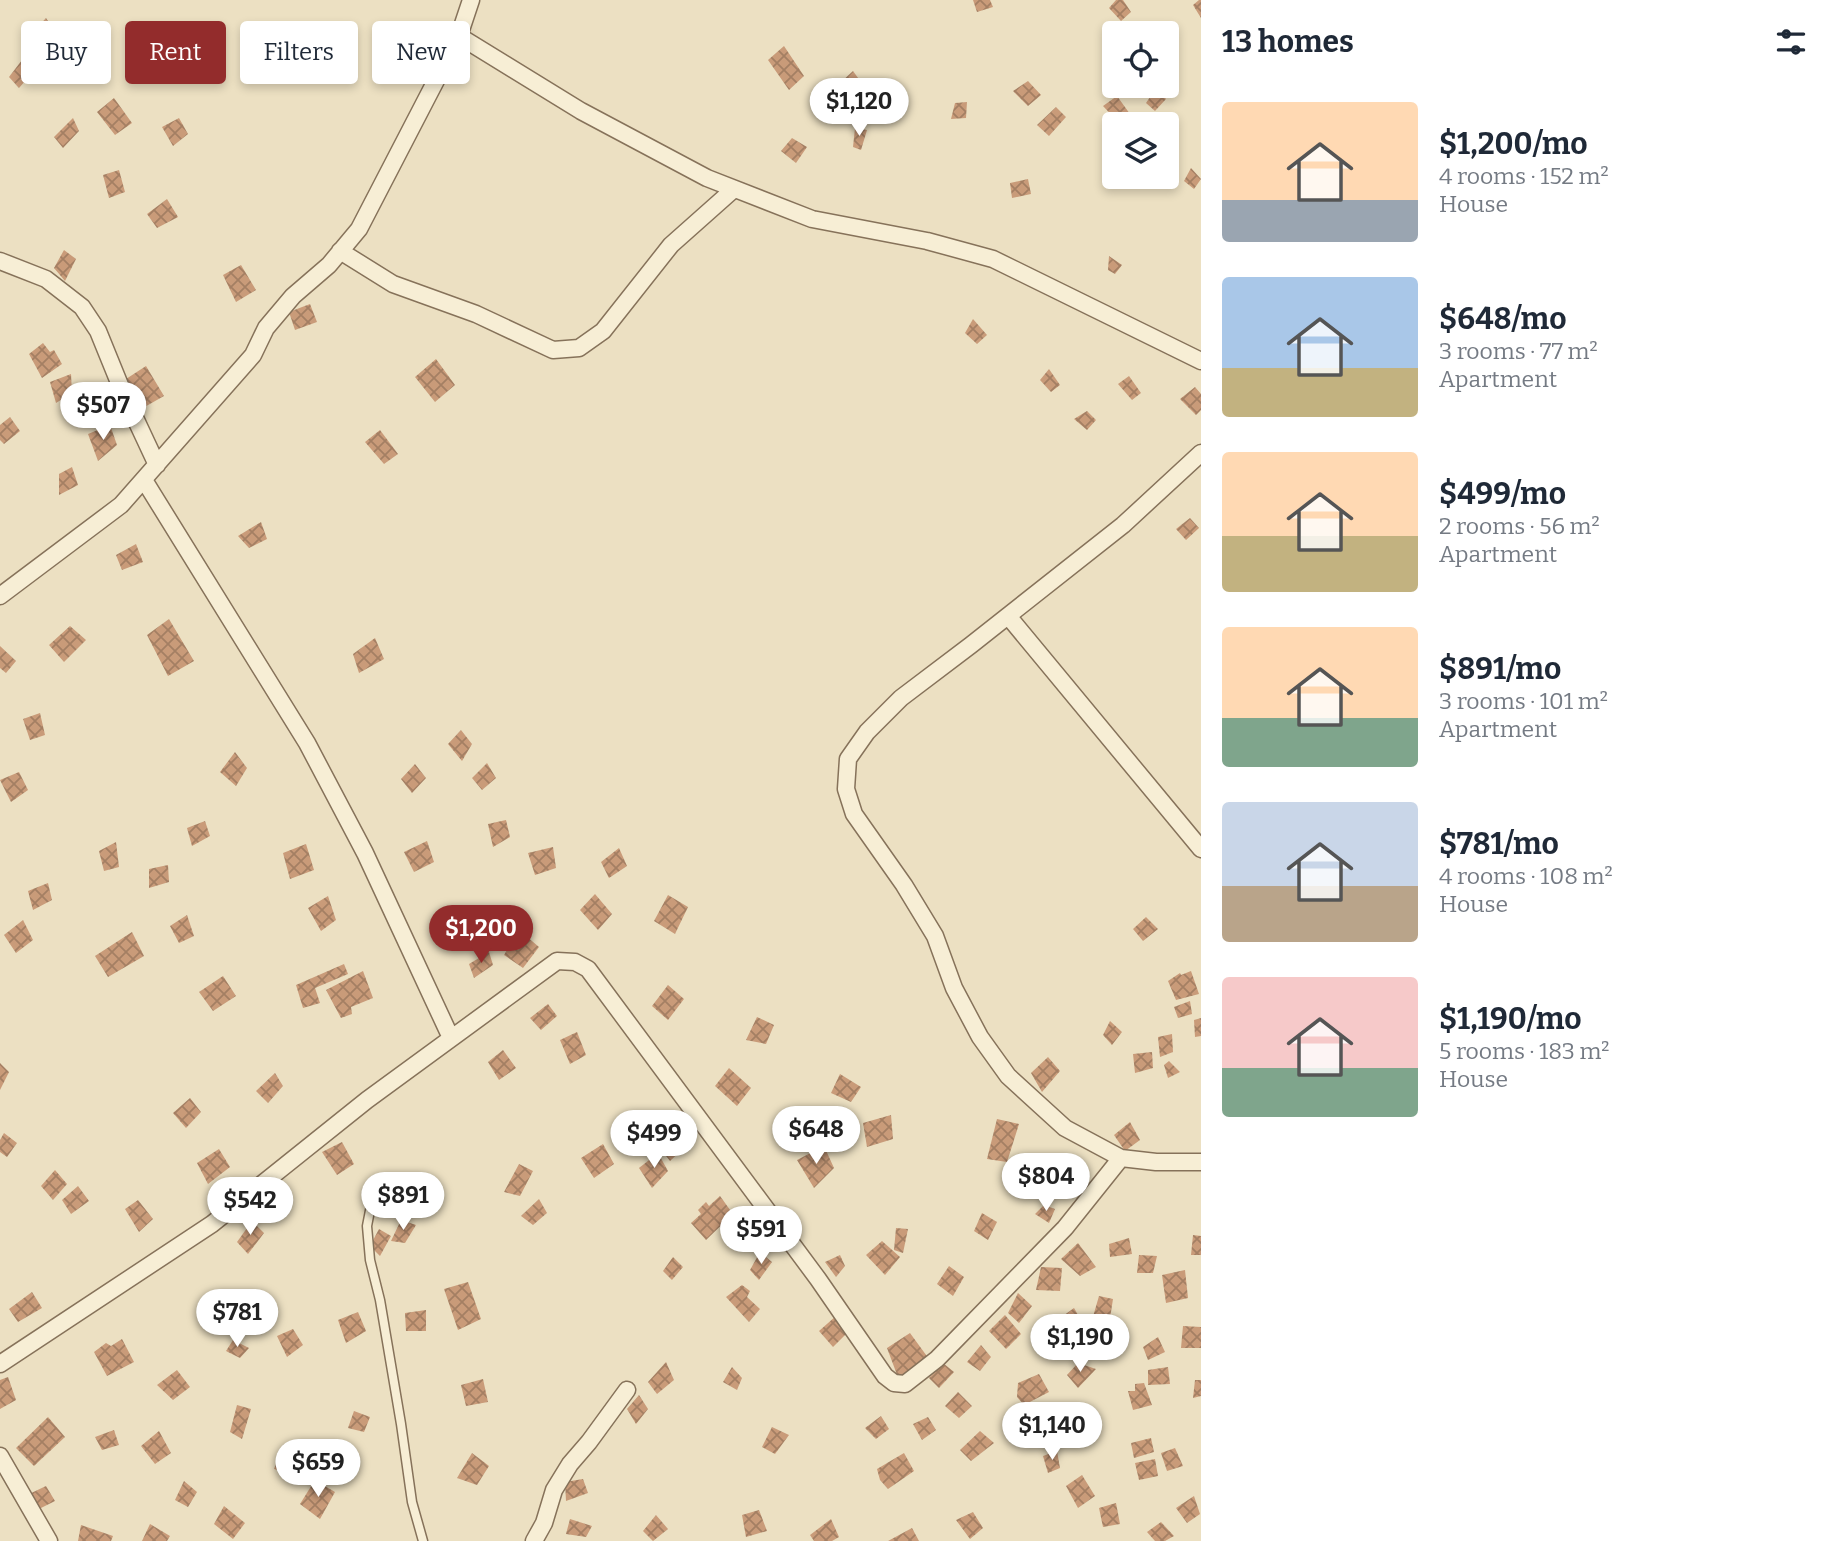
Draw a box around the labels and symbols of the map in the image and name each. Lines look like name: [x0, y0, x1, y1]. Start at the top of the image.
pin: $1,120: [802, 78, 916, 138]
pin: $507: [62, 382, 144, 442]
pin: $1,200: [424, 906, 538, 965]
pin: $648: [775, 1106, 857, 1166]
pin: $499: [613, 1110, 695, 1170]
pin: $804: [1005, 1154, 1087, 1213]
pin: $891: [362, 1172, 444, 1232]
pin: $542: [209, 1178, 291, 1237]
pin: $591: [720, 1206, 802, 1266]
pin: $781: [196, 1290, 278, 1349]
pin: $1,190: [1023, 1314, 1137, 1374]
pin: $1,140: [995, 1402, 1109, 1462]
pin: $659: [277, 1440, 359, 1499]

